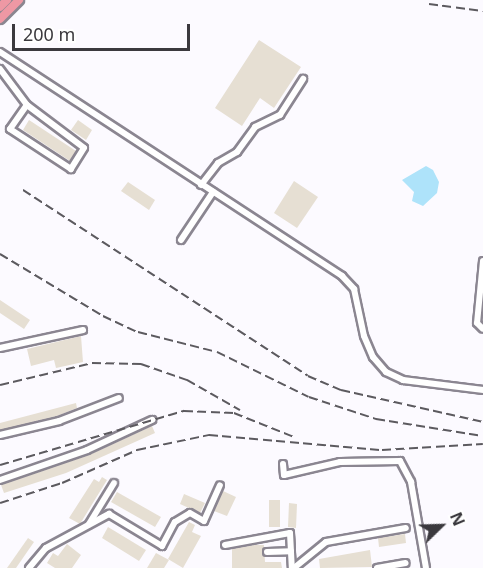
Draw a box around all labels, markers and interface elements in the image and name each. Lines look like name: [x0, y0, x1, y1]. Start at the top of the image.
scale bar: [15, 12, 194, 50]
text: 200 m: [23, 22, 75, 46]
north arrow: [411, 496, 471, 556]
text: N: [445, 509, 470, 529]

